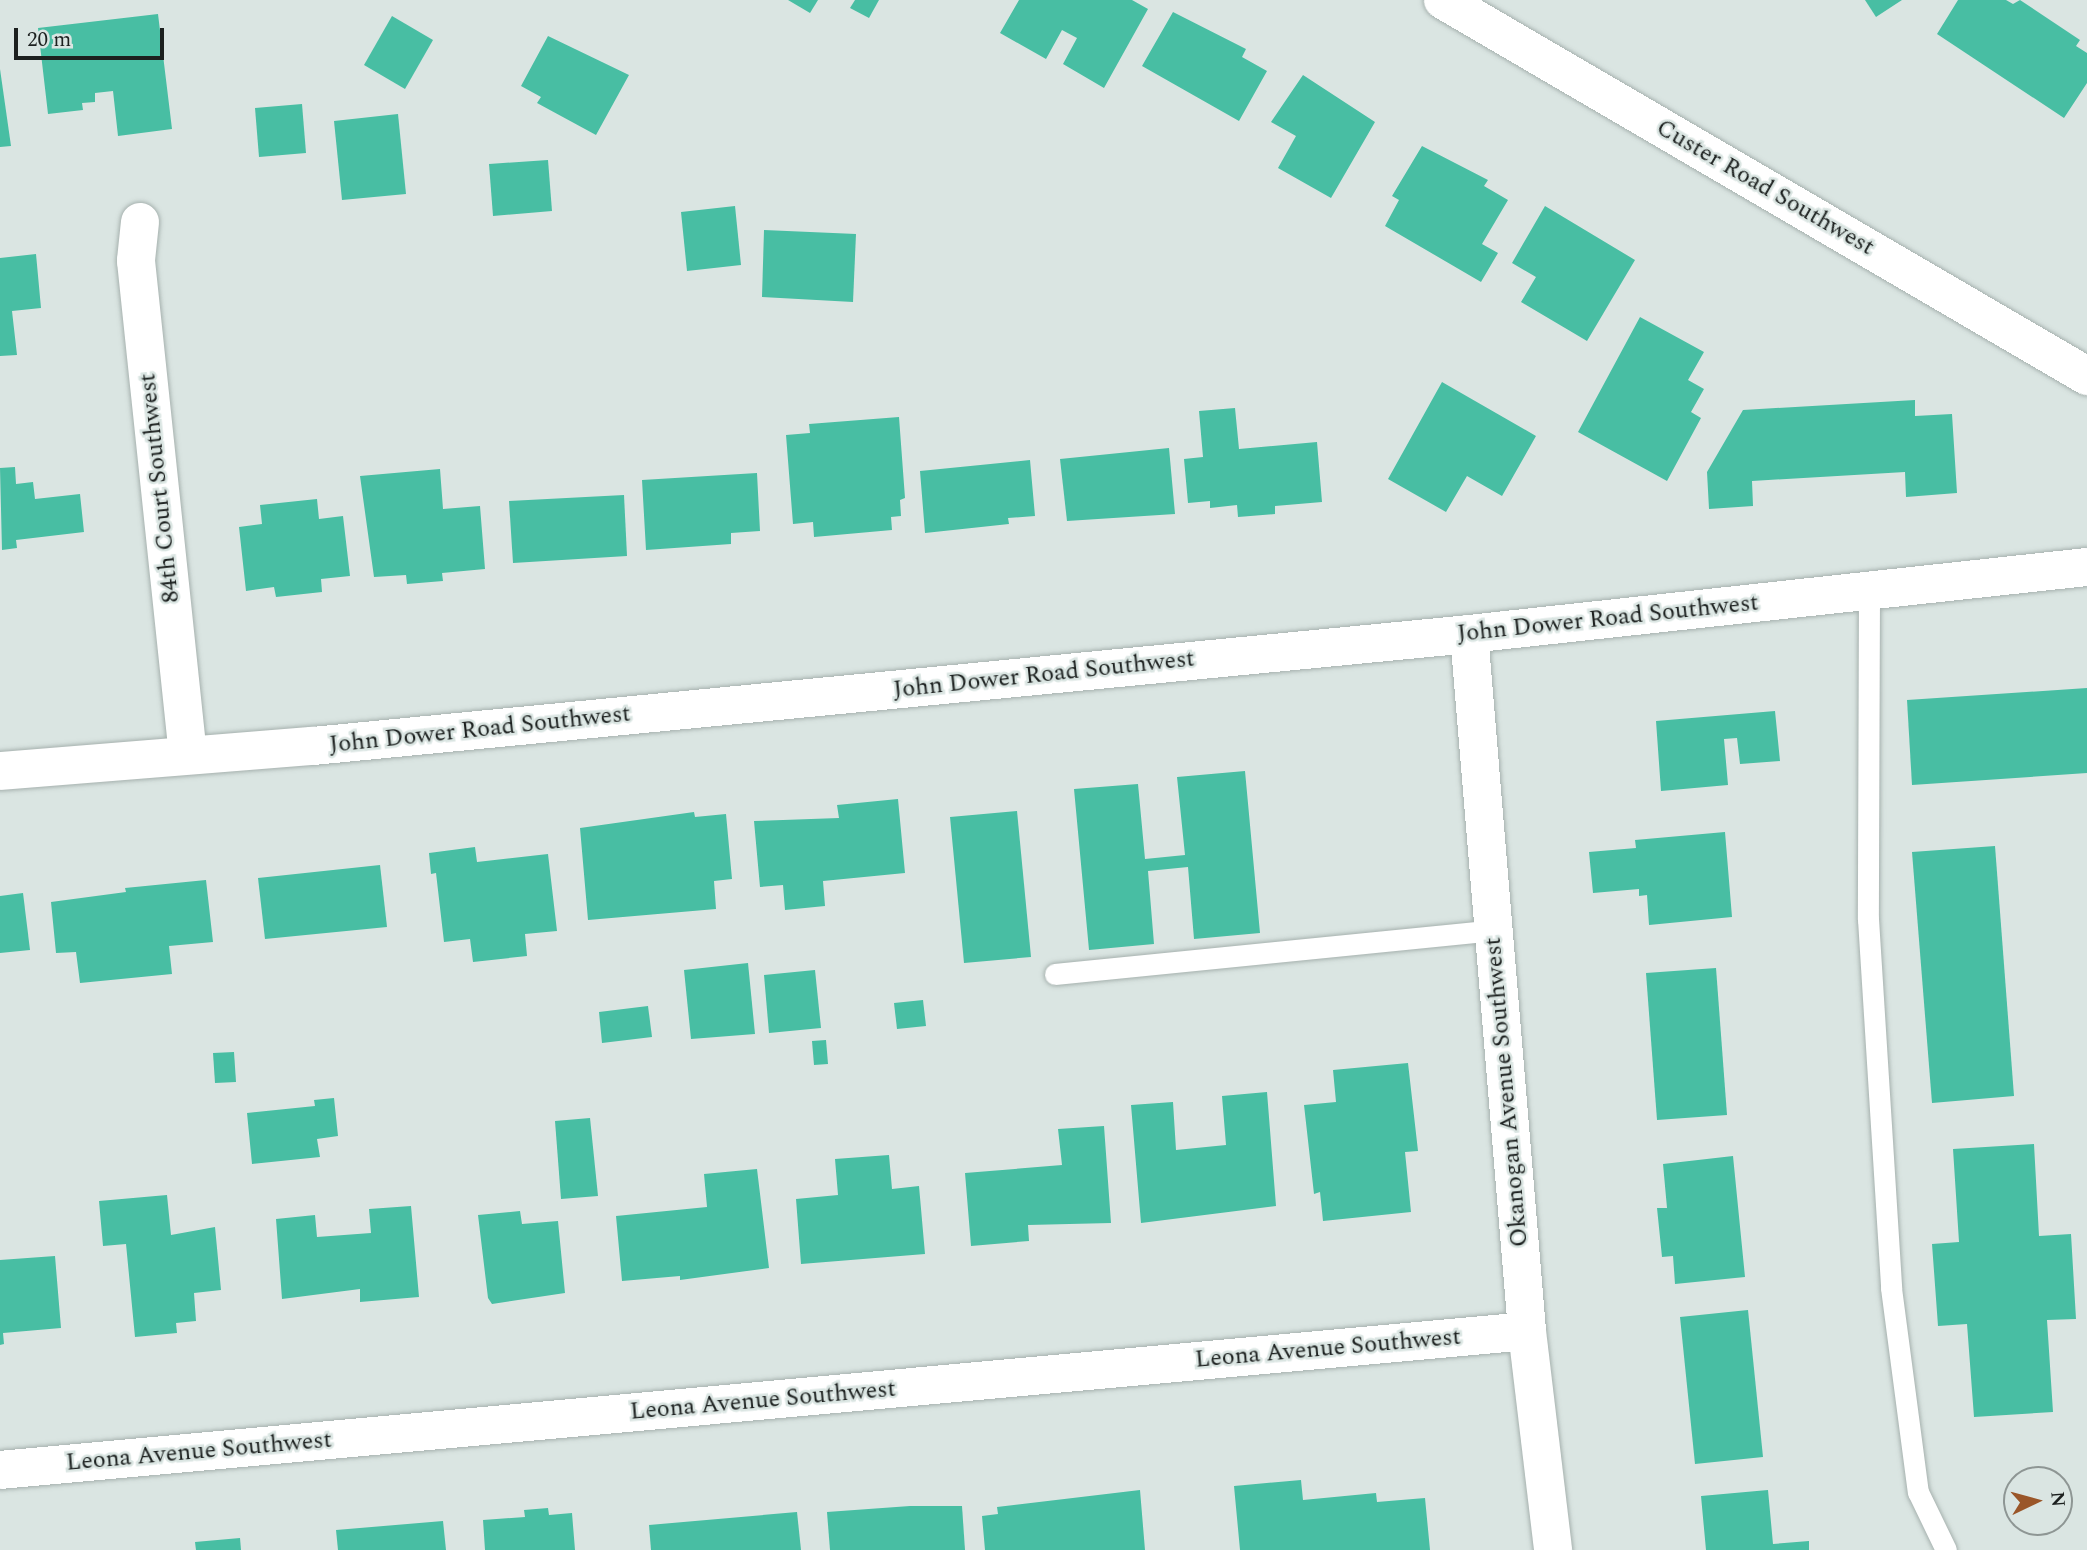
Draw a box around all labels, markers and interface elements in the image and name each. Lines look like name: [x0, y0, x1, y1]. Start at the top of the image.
scale bar: [18, 14, 168, 58]
text: 20 m: [27, 24, 71, 56]
street label: Custer Road Southwest: [1651, 114, 1879, 262]
street label: 84th Court Southwest: [134, 372, 186, 604]
street label: John Dower Road Southwest: [1456, 589, 1760, 649]
street label: John Dower Road Southwest: [892, 645, 1196, 705]
street label: John Dower Road Southwest: [328, 700, 632, 760]
street label: Okanogan Avenue Southwest: [1479, 936, 1535, 1248]
street label: Leona Avenue Southwest: [1194, 1323, 1462, 1375]
street label: Leona Avenue Southwest: [629, 1375, 897, 1427]
street label: Leona Avenue Southwest: [65, 1426, 333, 1478]
north arrow: [2003, 1466, 2073, 1536]
text: N: [2042, 1490, 2073, 1508]

